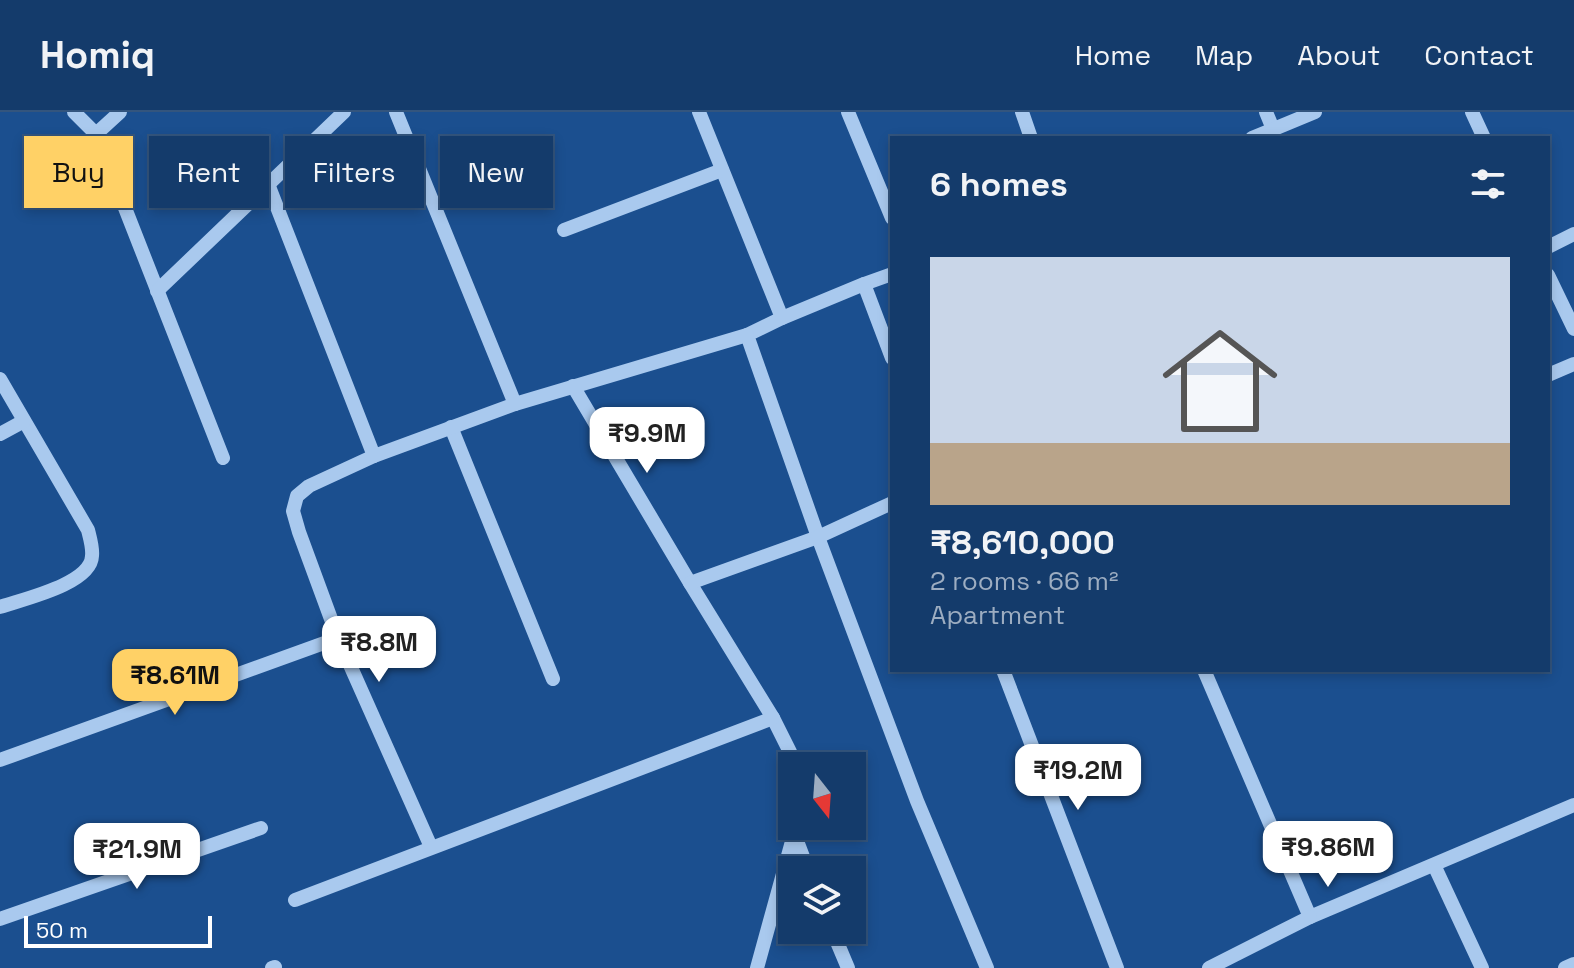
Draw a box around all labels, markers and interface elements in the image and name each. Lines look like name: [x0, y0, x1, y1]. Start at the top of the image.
text: Homiq: [40, 31, 155, 79]
text: Home: [1075, 37, 1151, 73]
text: Map: [1195, 37, 1253, 73]
text: About: [1297, 37, 1380, 73]
text: Contact: [1424, 37, 1534, 73]
chip: Buy: [24, 136, 133, 208]
chip: Rent: [149, 136, 269, 208]
chip: Filters: [285, 136, 424, 208]
chip: New: [440, 136, 553, 208]
icon: filters: [1466, 162, 1510, 206]
text: 6 homes: [930, 163, 1068, 206]
icon: home: [1148, 309, 1292, 453]
pin: ₹9.9M: [591, 407, 703, 475]
text: ₹9.9M: [608, 416, 686, 450]
text: ₹8,610,000: [930, 521, 1115, 564]
text: 2 rooms · 66 m²: [930, 564, 1119, 598]
text: Apartment: [930, 598, 1065, 632]
pin: ₹8.8M: [323, 616, 435, 684]
text: ₹8.8M: [340, 625, 418, 659]
pin: ₹8.61M: [110, 649, 240, 717]
text: ₹8.61M: [130, 658, 220, 692]
pin: ₹19.2M: [1013, 744, 1143, 812]
north arrow: [778, 752, 866, 840]
map controls: [778, 752, 866, 944]
text: ₹19.2M: [1033, 753, 1123, 787]
pin: ₹9.86M: [1263, 821, 1393, 889]
pin: ₹21.9M: [72, 823, 202, 891]
text: ₹9.86M: [1281, 830, 1375, 864]
text: ₹21.9M: [92, 832, 182, 866]
button: layers: [778, 856, 866, 944]
scale bar: [24, 912, 212, 948]
text: 50 m: [36, 916, 88, 944]

